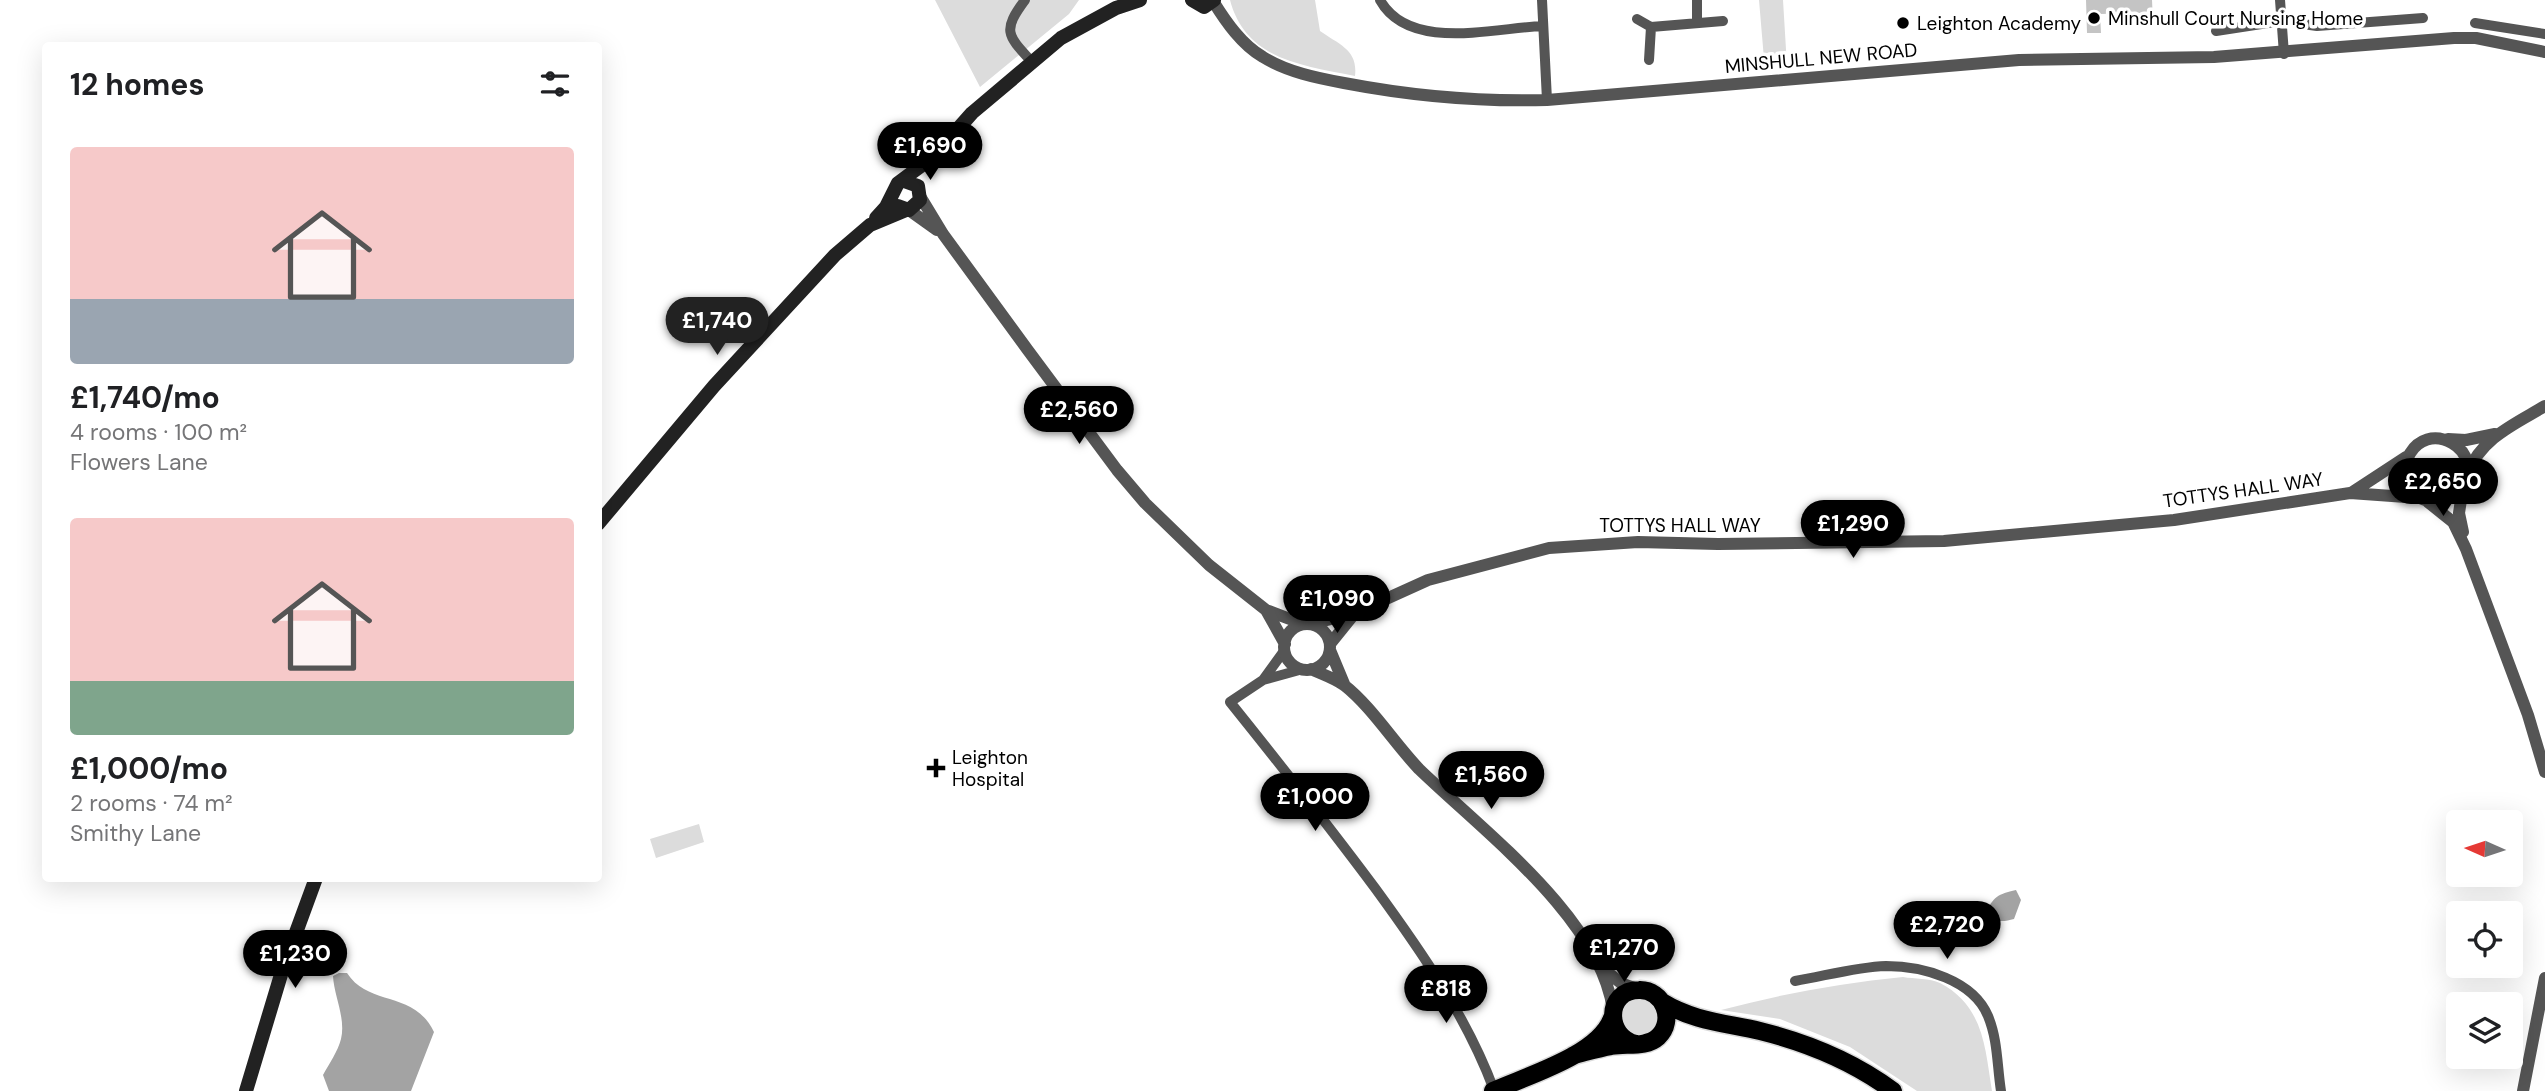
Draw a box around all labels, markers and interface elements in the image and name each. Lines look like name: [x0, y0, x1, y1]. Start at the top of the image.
place label: Minshull Court Nursing Home: [2108, 6, 2363, 31]
marker: Minshull Court Nursing Home: [2086, 10, 2102, 26]
place label: Leighton Academy: [1917, 11, 2082, 36]
marker: Leighton Academy: [1895, 15, 1911, 31]
street label: MINSHULL NEW ROAD: [1724, 37, 1918, 79]
text: 12 homes: [70, 65, 204, 104]
icon: filters: [536, 65, 574, 103]
pin: £1,690: [873, 122, 987, 182]
text: £1,690: [893, 130, 967, 160]
icon: home: [259, 192, 385, 318]
pin: £1,740: [660, 298, 774, 357]
text: £1,740: [682, 305, 752, 335]
text: £1,740/mo: [70, 378, 220, 417]
pin: £2,560: [1022, 386, 1136, 446]
text: £2,560: [1040, 394, 1118, 424]
text: 4 rooms · 100 m²: [70, 417, 247, 447]
text: Flowers Lane: [70, 447, 208, 477]
pin: £2,650: [2386, 458, 2500, 518]
street label: TOTTYS HALL WAY: [2161, 466, 2325, 514]
text: £2,650: [2404, 466, 2482, 496]
pin: £1,290: [1796, 500, 1910, 560]
text: £1,290: [1817, 508, 1889, 538]
street label: TOTTYS HALL WAY: [1599, 513, 1761, 538]
icon: home: [259, 563, 385, 689]
pin: £1,090: [1280, 576, 1394, 635]
text: £1,090: [1299, 583, 1375, 613]
place label: Leighton Hospital: [952, 745, 1028, 792]
text: £1,000/mo: [70, 749, 228, 788]
pin: £1,560: [1434, 752, 1548, 811]
marker: Leighton Hospital: [926, 758, 946, 778]
text: £1,560: [1454, 759, 1528, 789]
pin: £1,000: [1258, 774, 1372, 833]
text: £1,000: [1276, 781, 1354, 811]
text: 2 rooms · 74 m²: [70, 788, 233, 818]
north arrow: [2446, 810, 2524, 887]
map controls: [2446, 810, 2523, 1069]
text: Smithy Lane: [70, 818, 201, 848]
button: locate: [2446, 901, 2523, 978]
pin: £2,720: [1890, 902, 2004, 961]
text: £2,720: [1910, 909, 1984, 939]
pin: £1,270: [1567, 925, 1681, 984]
pin: £1,230: [238, 930, 352, 990]
text: £1,270: [1589, 932, 1659, 962]
text: £1,230: [259, 938, 331, 968]
pin: £818: [1405, 965, 1487, 1025]
text: £818: [1420, 973, 1472, 1003]
button: layers: [2446, 992, 2523, 1069]

